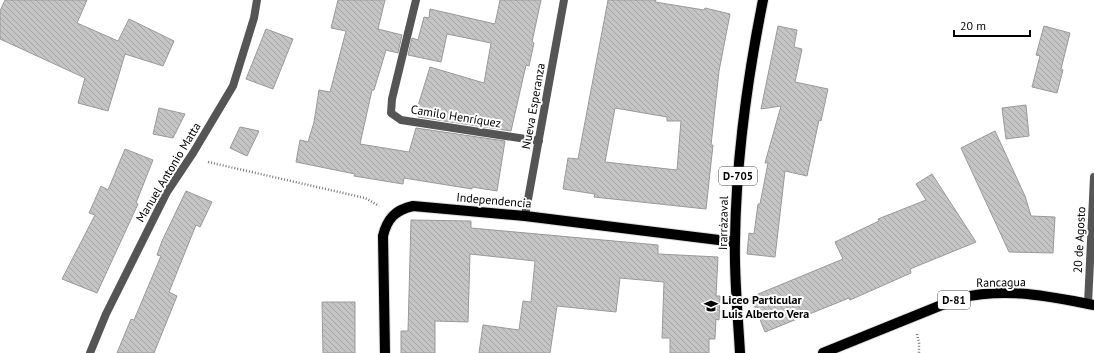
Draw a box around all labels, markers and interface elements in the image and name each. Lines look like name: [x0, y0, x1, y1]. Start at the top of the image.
scale bar: [954, 12, 1030, 38]
text: 20 m: [960, 18, 986, 33]
street label: Nueva Esperanza: [518, 62, 548, 150]
street label: Camilo Henríquez: [410, 101, 502, 131]
street label: Manuel Antonio Matta: [132, 119, 204, 225]
road number: D-705: [719, 167, 757, 185]
street label: Independencia: [456, 189, 532, 211]
street label: Irarrázaval: [715, 195, 731, 250]
street label: 20 de Agosto: [1070, 206, 1088, 274]
street label: Rancagua: [976, 274, 1026, 290]
road number: D-81: [938, 291, 970, 309]
place label: Liceo Particular Luis Alberto Vera: [722, 292, 809, 321]
school or university icon: Liceo Particular Luis Alberto Vera: [703, 298, 719, 314]

